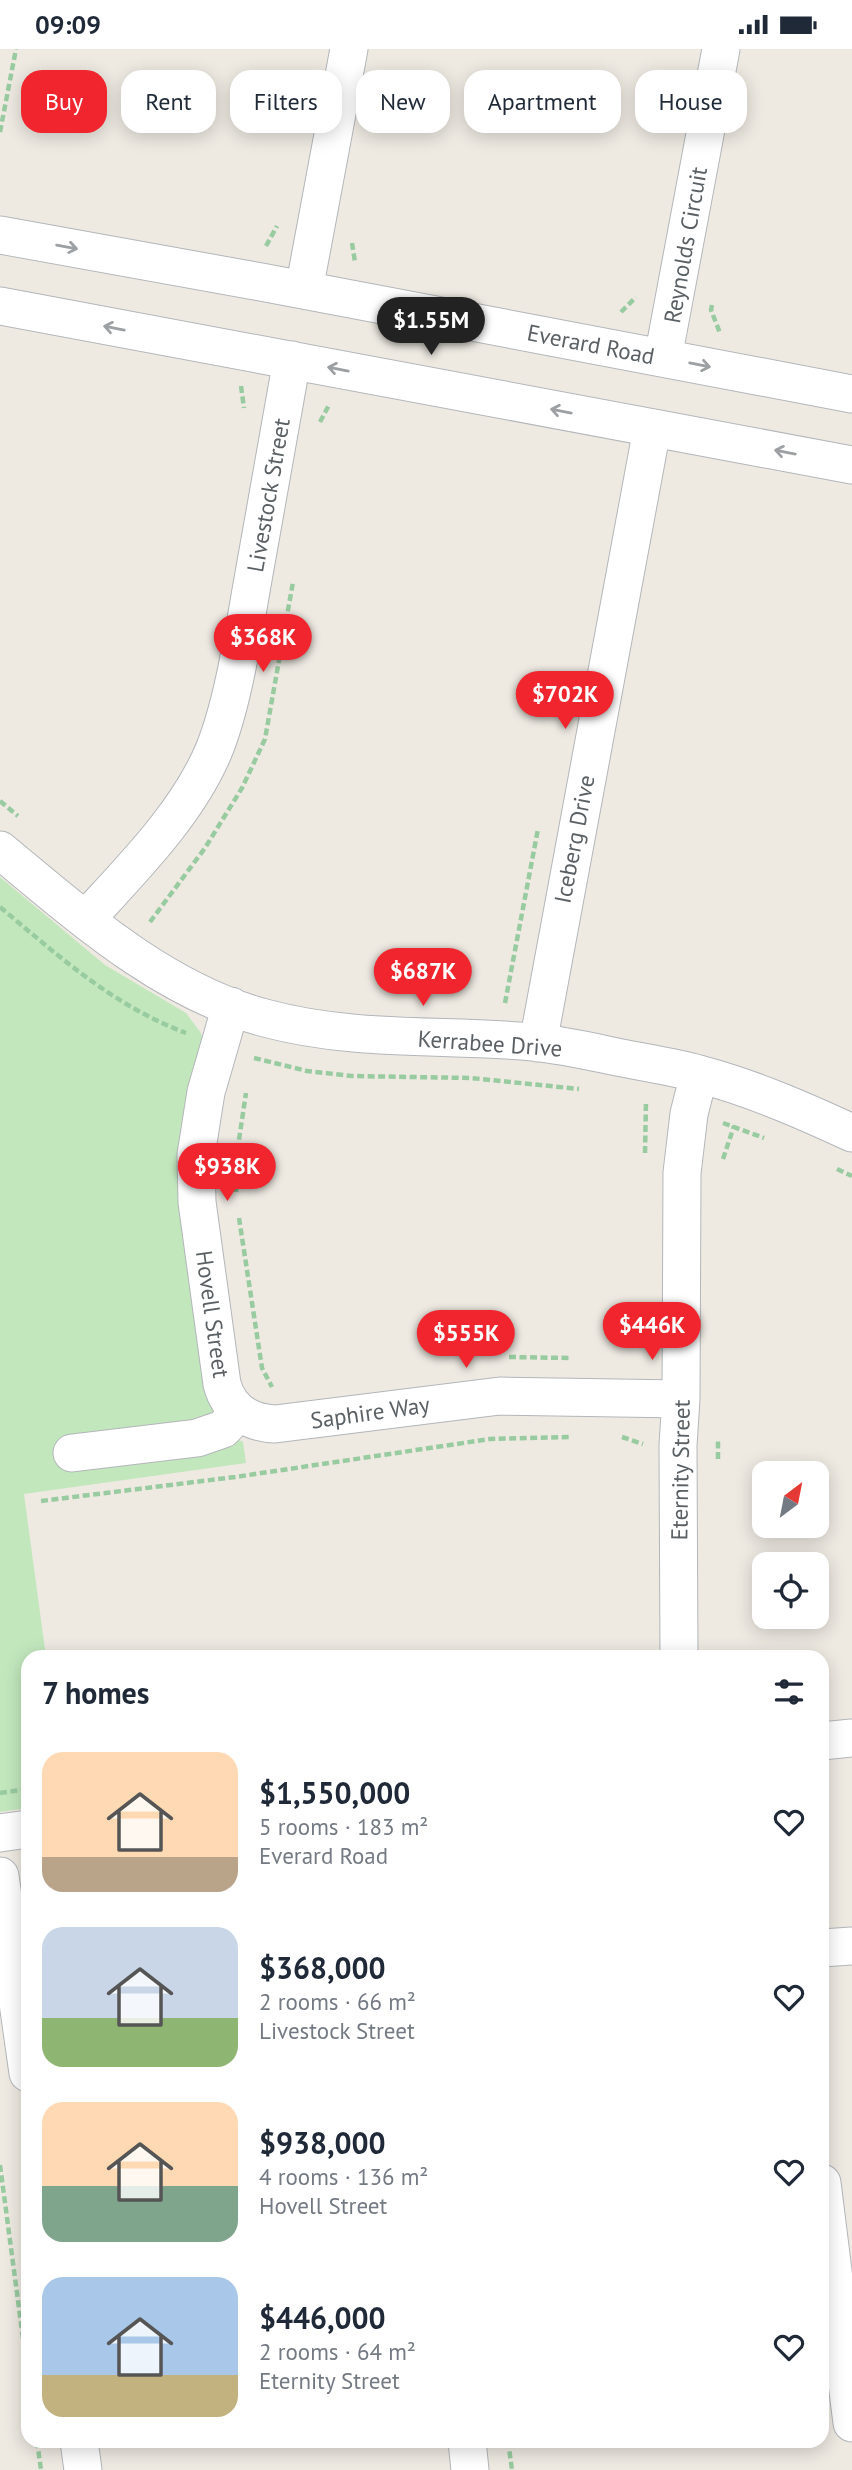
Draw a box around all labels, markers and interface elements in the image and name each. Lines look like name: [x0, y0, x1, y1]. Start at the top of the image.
text: 09:09: [35, 8, 101, 41]
chip: Buy: [21, 70, 107, 133]
chip: Rent: [121, 70, 216, 133]
chip: Filters: [230, 70, 342, 133]
chip: New: [356, 70, 450, 133]
chip: Apartment: [464, 70, 621, 133]
chip: House: [635, 70, 747, 133]
street label: Reynolds Circuit: [657, 164, 713, 325]
one-way arrow: [55, 241, 78, 254]
pin: $1.55M: [374, 297, 488, 357]
text: $1.55M: [393, 305, 469, 334]
street label: Everard Road: [525, 317, 657, 371]
one-way arrow: [103, 320, 126, 334]
one-way arrow: [688, 359, 711, 372]
one-way arrow: [327, 361, 350, 375]
one-way arrow: [550, 404, 573, 417]
street label: Livestock Street: [240, 416, 296, 574]
one-way arrow: [774, 445, 797, 458]
pin: $368K: [214, 615, 312, 674]
text: $368K: [230, 622, 296, 651]
pin: $702K: [516, 671, 614, 731]
text: $702K: [532, 679, 598, 708]
street label: Iceberg Drive: [547, 772, 601, 906]
pin: $687K: [374, 949, 472, 1008]
text: $687K: [390, 956, 456, 985]
street label: Kerrabee Drive: [417, 1023, 563, 1063]
pin: $938K: [178, 1143, 276, 1203]
text: $938K: [194, 1151, 260, 1180]
street label: Hovell Street: [190, 1248, 236, 1380]
pin: $446K: [603, 1303, 701, 1362]
text: $446K: [619, 1310, 685, 1339]
pin: $555K: [417, 1311, 515, 1370]
text: $555K: [433, 1318, 499, 1347]
street label: Saphire Way: [308, 1389, 432, 1435]
street label: Eternity Street: [664, 1399, 696, 1541]
north arrow: [752, 1461, 830, 1538]
map controls: [752, 1461, 829, 1629]
button: locate: [752, 1552, 829, 1629]
text: 7 homes: [42, 1673, 150, 1712]
icon: filters: [770, 1673, 808, 1711]
text: $1,550,000: [259, 1773, 410, 1812]
icon: home: [98, 1780, 182, 1864]
icon: heart: [770, 1803, 808, 1841]
text: 5 rooms · 183 m²: [259, 1812, 428, 1841]
text: Everard Road: [259, 1841, 388, 1870]
text: $368,000: [259, 1948, 386, 1987]
icon: home: [98, 1955, 182, 2039]
icon: heart: [770, 1978, 808, 2016]
text: 2 rooms · 66 m²: [259, 1987, 416, 2016]
text: Livestock Street: [259, 2016, 415, 2045]
text: $938,000: [259, 2123, 386, 2162]
icon: home: [98, 2130, 182, 2214]
icon: heart: [770, 2153, 808, 2191]
text: 4 rooms · 136 m²: [259, 2162, 428, 2191]
text: Hovell Street: [259, 2191, 387, 2220]
text: $446,000: [259, 2298, 386, 2337]
icon: home: [98, 2305, 182, 2389]
icon: heart: [770, 2328, 808, 2366]
text: 2 rooms · 64 m²: [259, 2337, 416, 2366]
text: Eternity Street: [259, 2366, 400, 2395]

